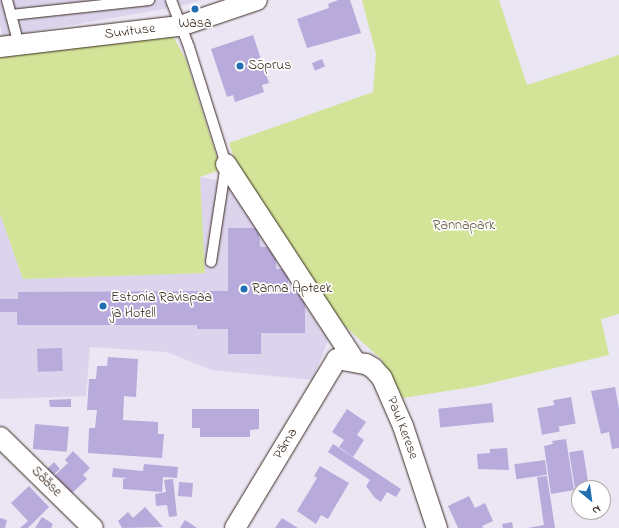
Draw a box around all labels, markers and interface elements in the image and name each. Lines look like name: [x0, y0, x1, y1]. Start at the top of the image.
marker: Wasa: [190, 4, 200, 14]
place label: Wasa: [178, 16, 212, 32]
street label: Suvituse: [104, 21, 156, 43]
place label: Sõprus: [248, 58, 291, 74]
marker: Sõprus: [235, 61, 245, 71]
park label: Rannapark: [433, 218, 495, 234]
place label: Ranna Apteek: [252, 281, 332, 297]
marker: Ranna Apteek: [239, 284, 249, 294]
place label: Estonia Ravispaa ja Hotell: [111, 290, 212, 322]
marker: Estonia Ravispaa ja Hotell: [98, 301, 108, 311]
street label: Paul Kerese: [382, 394, 422, 462]
street label: Pärna: [270, 425, 302, 463]
street label: Sääse: [27, 463, 65, 501]
north arrow: [571, 480, 611, 520]
text: N: [589, 501, 603, 518]

